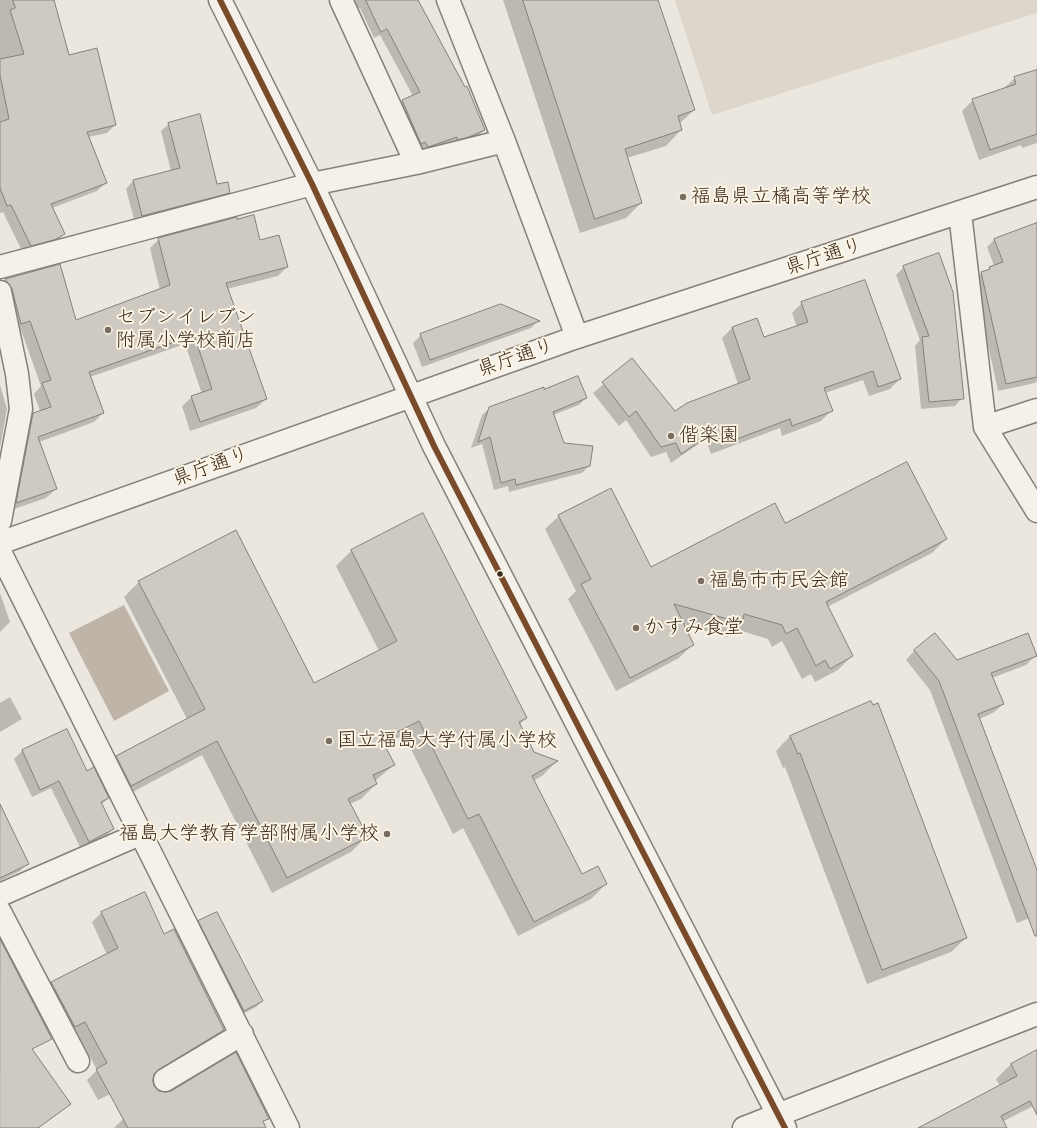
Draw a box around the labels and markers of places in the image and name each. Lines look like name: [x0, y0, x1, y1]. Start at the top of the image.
place label: 福島県立橘高等学校: [691, 185, 871, 209]
marker: 福島県立橘高等学校: [678, 192, 688, 202]
place label: セブンイレブン 附属小学校前店: [116, 306, 256, 353]
marker: セブンイレブン 附属小学校前店: [103, 325, 113, 335]
place label: 偕楽園: [679, 424, 739, 448]
marker: 偕楽園: [666, 431, 676, 441]
unlabelled marker: [495, 569, 505, 579]
place label: 福島市市民会館: [709, 569, 849, 593]
marker: 福島市市民会館: [696, 576, 706, 586]
place label: かすみ食堂: [644, 616, 744, 640]
marker: かすみ食堂: [631, 623, 641, 633]
place label: 国立福島大学付属小学校: [337, 729, 557, 753]
marker: 国立福島大学付属小学校: [324, 736, 334, 746]
place label: 福島大学教育学部附属小学校: [119, 822, 379, 846]
marker: 福島大学教育学部附属小学校: [382, 829, 392, 839]

